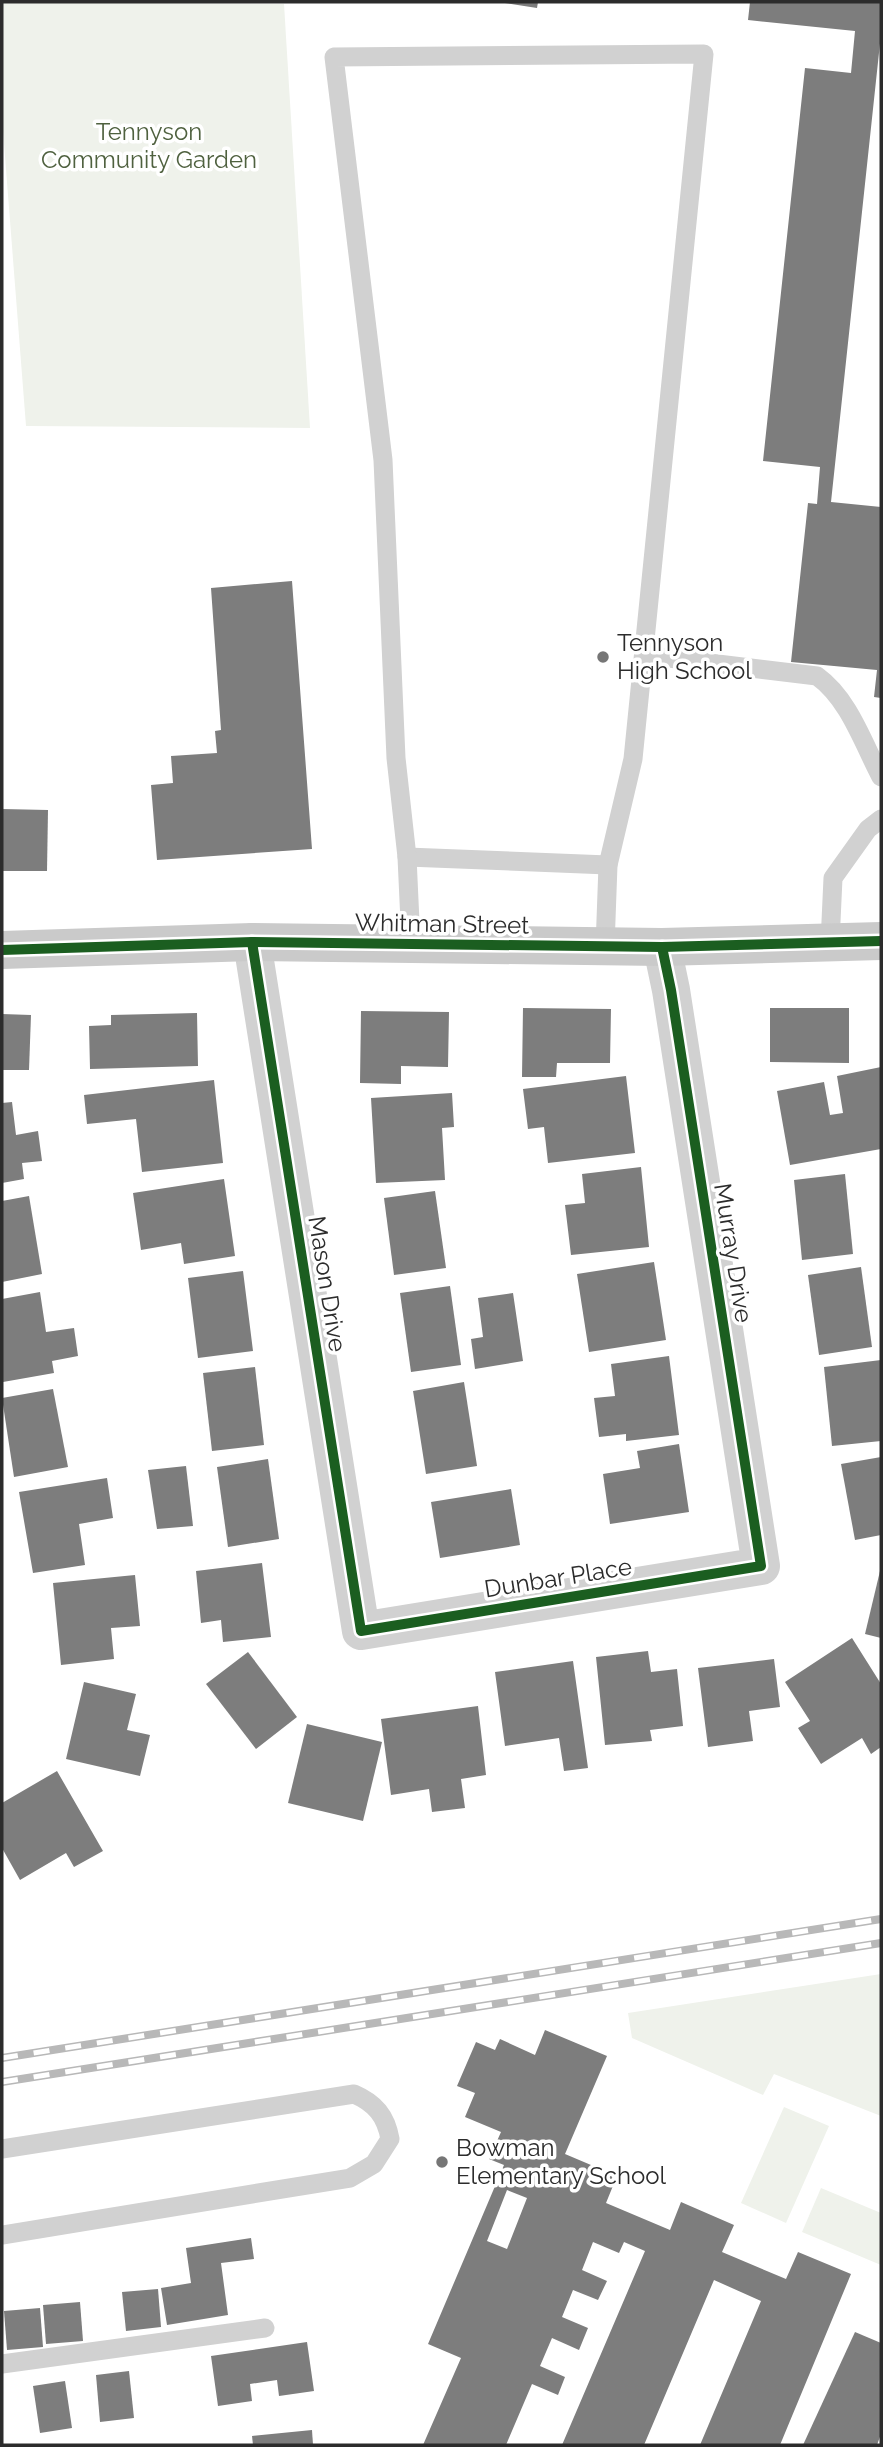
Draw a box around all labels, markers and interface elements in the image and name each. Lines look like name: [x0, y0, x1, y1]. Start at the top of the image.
park label: Tennyson Community Garden: [41, 117, 257, 174]
place label: Tennyson High School: [617, 628, 752, 685]
marker: Tennyson High School: [595, 649, 611, 665]
street label: Whitman Street: [355, 907, 529, 940]
street label: Murray Drive: [708, 1181, 759, 1325]
street label: Mason Drive: [302, 1214, 353, 1354]
street label: Dunbar Place: [482, 1552, 634, 1603]
place label: Bowman Elementary School: [456, 2133, 667, 2190]
marker: Bowman Elementary School: [434, 2154, 450, 2170]

